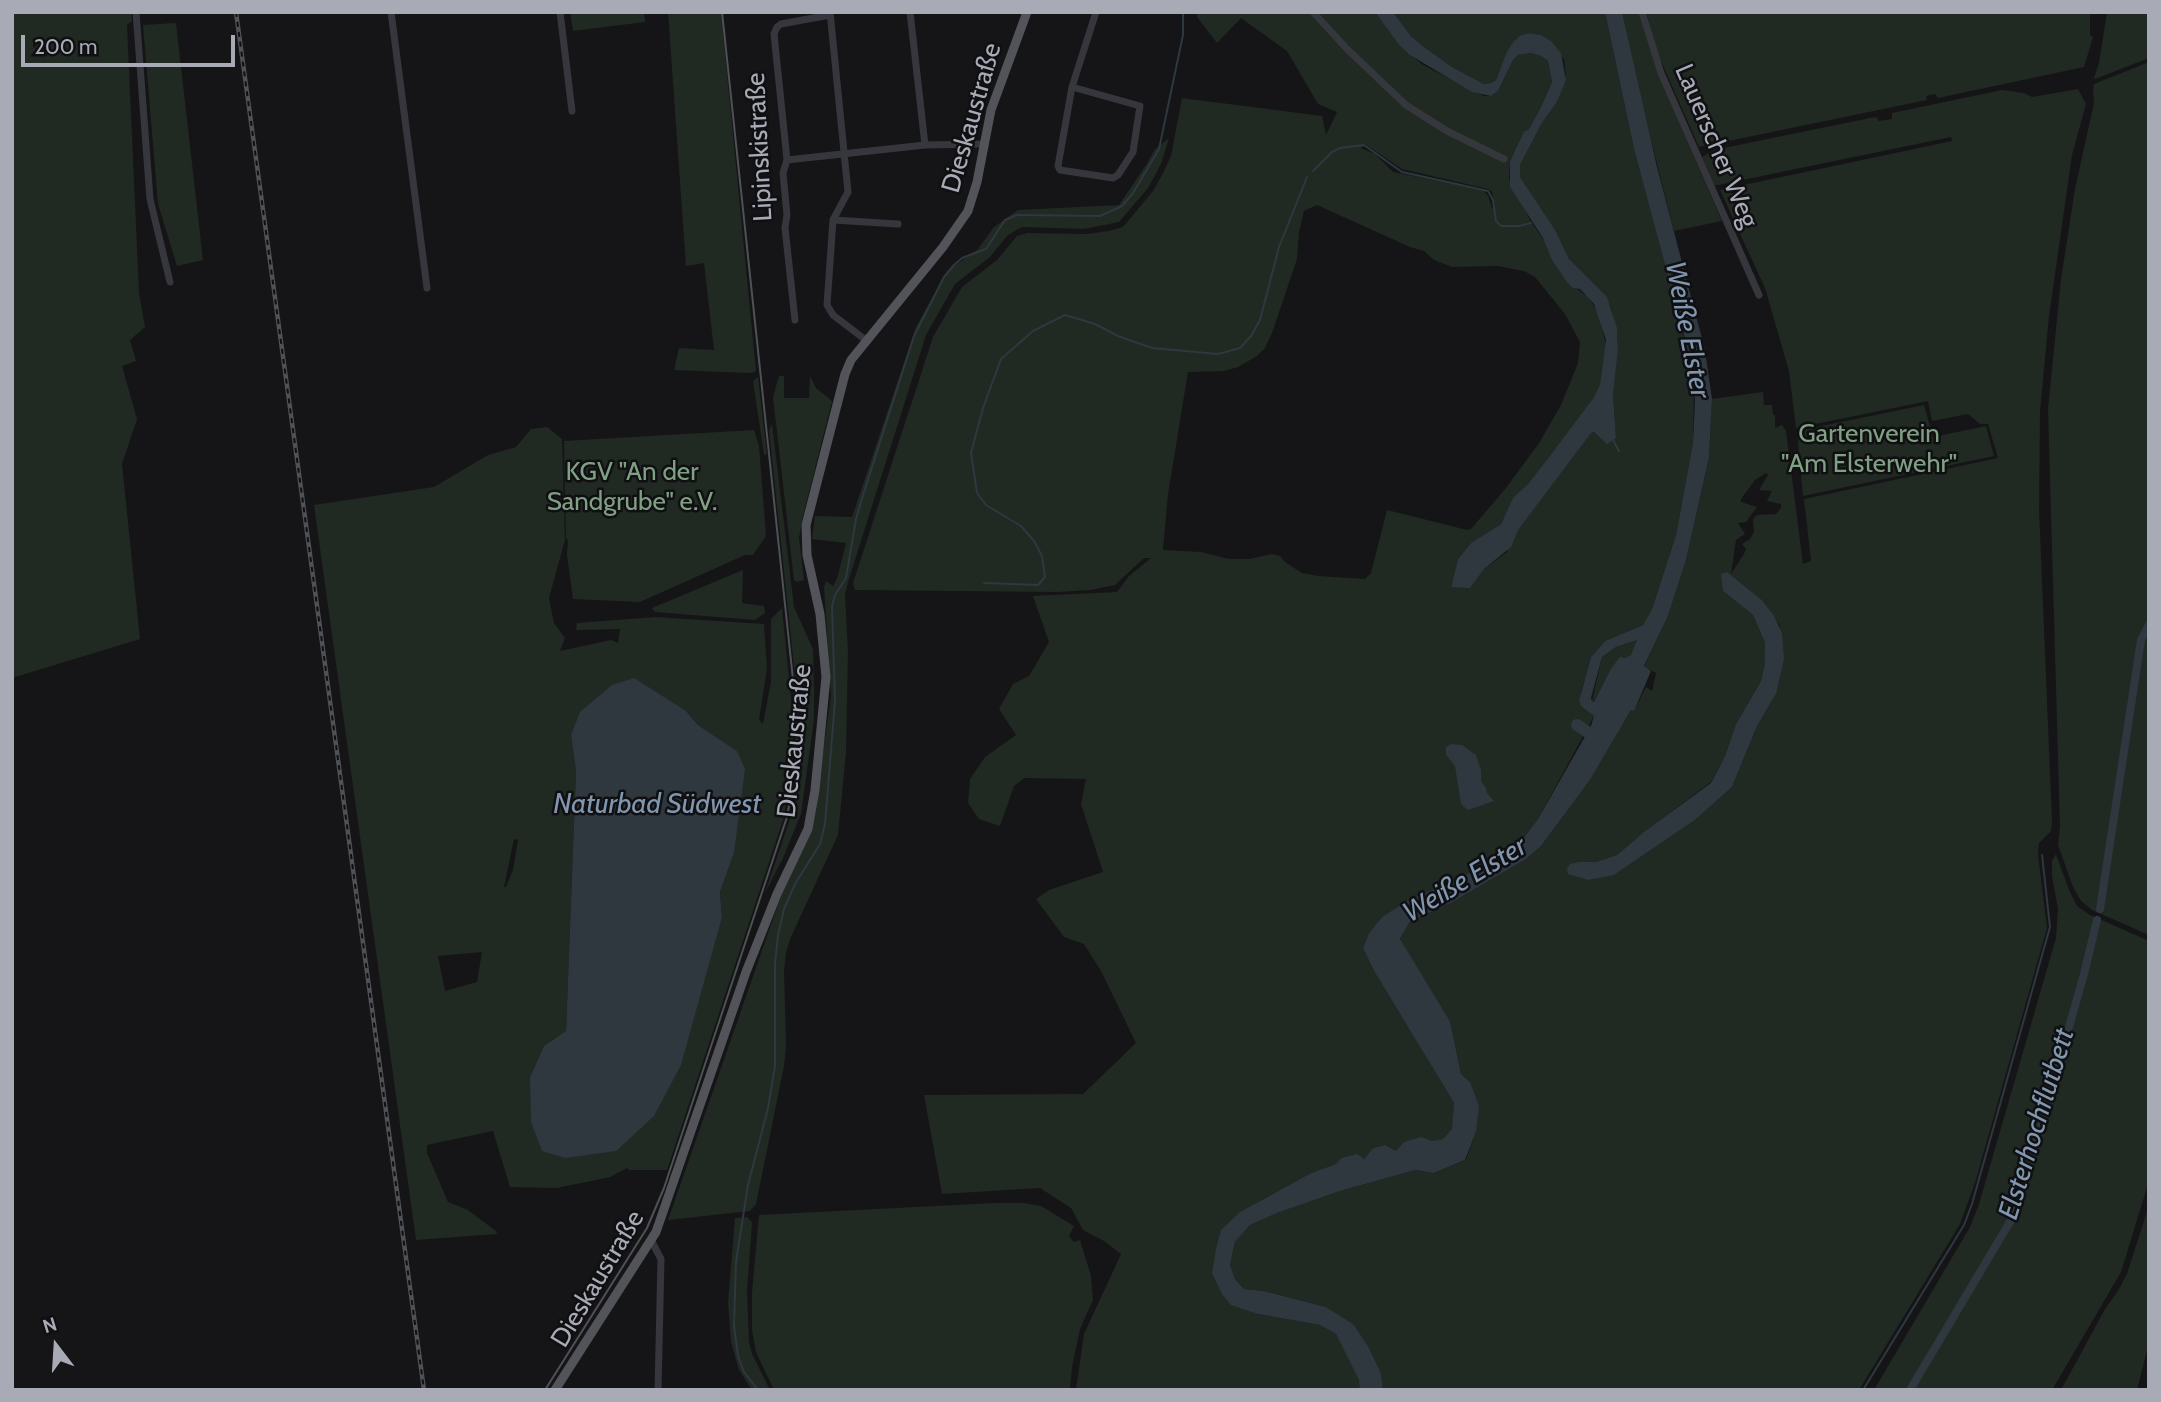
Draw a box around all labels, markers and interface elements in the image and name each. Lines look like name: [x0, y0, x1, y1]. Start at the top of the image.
scale bar: [24, 21, 238, 65]
text: 200 m: [34, 34, 97, 59]
street label: Dieskaustraße: [936, 40, 1008, 196]
street label: Lauerscher Weg: [1668, 60, 1764, 232]
street label: Lipinskistraße: [741, 72, 779, 222]
water label: Weiße Elster: [1657, 259, 1717, 401]
park label: Gartenverein "Am Elsterwehr": [1781, 418, 1957, 480]
park label: KGV "An der Sandgrube" e.V.: [547, 456, 717, 518]
street label: Dieskaustraße: [771, 663, 819, 819]
water label: Naturbad Südwest: [553, 788, 761, 822]
water label: Weiße Elster: [1397, 830, 1533, 930]
water label: Elsterhochflutbett: [1992, 1025, 2082, 1223]
street label: Dieskaustraße: [545, 1205, 651, 1353]
north arrow: [21, 1311, 91, 1381]
text: N: [40, 1312, 60, 1338]

